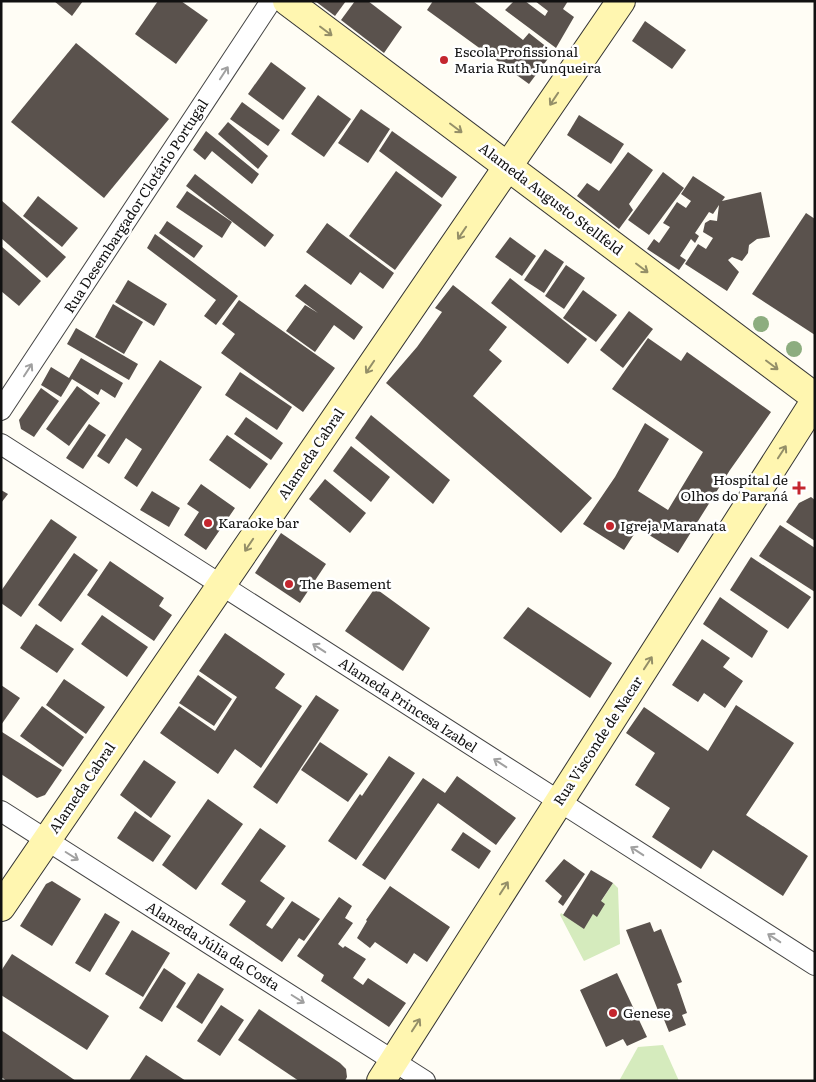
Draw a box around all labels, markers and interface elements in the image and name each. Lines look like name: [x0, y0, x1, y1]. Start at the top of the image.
one-way arrow: [319, 25, 332, 36]
place label: Escola Profissional Maria Ruth Junqueira: [454, 41, 602, 77]
marker: Escola Profissional Maria Ruth Junqueira: [438, 54, 450, 66]
one-way arrow: [219, 67, 229, 81]
one-way arrow: [549, 92, 559, 106]
street label: Rua Desembargador Clotário Portugal: [58, 94, 212, 316]
one-way arrow: [449, 123, 463, 133]
street label: Alameda Augusto Stellfeld: [475, 137, 628, 259]
one-way arrow: [457, 226, 467, 240]
one-way arrow: [635, 262, 648, 273]
one-way arrow: [365, 360, 375, 374]
one-way arrow: [765, 360, 778, 371]
one-way arrow: [23, 363, 33, 377]
street label: Alameda Cabral: [272, 404, 348, 503]
one-way arrow: [778, 445, 788, 459]
place label: Hospital de Olhos do Paraná: [680, 469, 788, 505]
marker: Hospital de Olhos do Paraná: [792, 481, 806, 495]
place label: Karaoke bar: [218, 512, 299, 532]
place label: Igreja Maranata: [620, 515, 727, 535]
marker: Karaoke bar: [202, 517, 214, 529]
marker: Igreja Maranata: [604, 520, 616, 532]
one-way arrow: [244, 537, 254, 551]
place label: The Basement: [299, 573, 392, 593]
marker: The Basement: [283, 578, 295, 590]
one-way arrow: [312, 642, 326, 652]
street label: Alameda Princesa Izabel: [335, 652, 482, 757]
one-way arrow: [643, 656, 653, 670]
street label: Rua Visconde de Nacar: [548, 672, 647, 809]
street label: Alameda Cabral: [43, 738, 119, 837]
one-way arrow: [493, 758, 507, 769]
one-way arrow: [630, 846, 644, 856]
one-way arrow: [64, 851, 78, 861]
one-way arrow: [499, 881, 509, 895]
street label: Alameda Júlia da Costa: [143, 896, 284, 995]
one-way arrow: [767, 933, 781, 943]
one-way arrow: [290, 995, 304, 1005]
place label: Genese: [623, 1002, 670, 1022]
marker: Genese: [607, 1007, 619, 1019]
one-way arrow: [411, 1018, 422, 1032]

